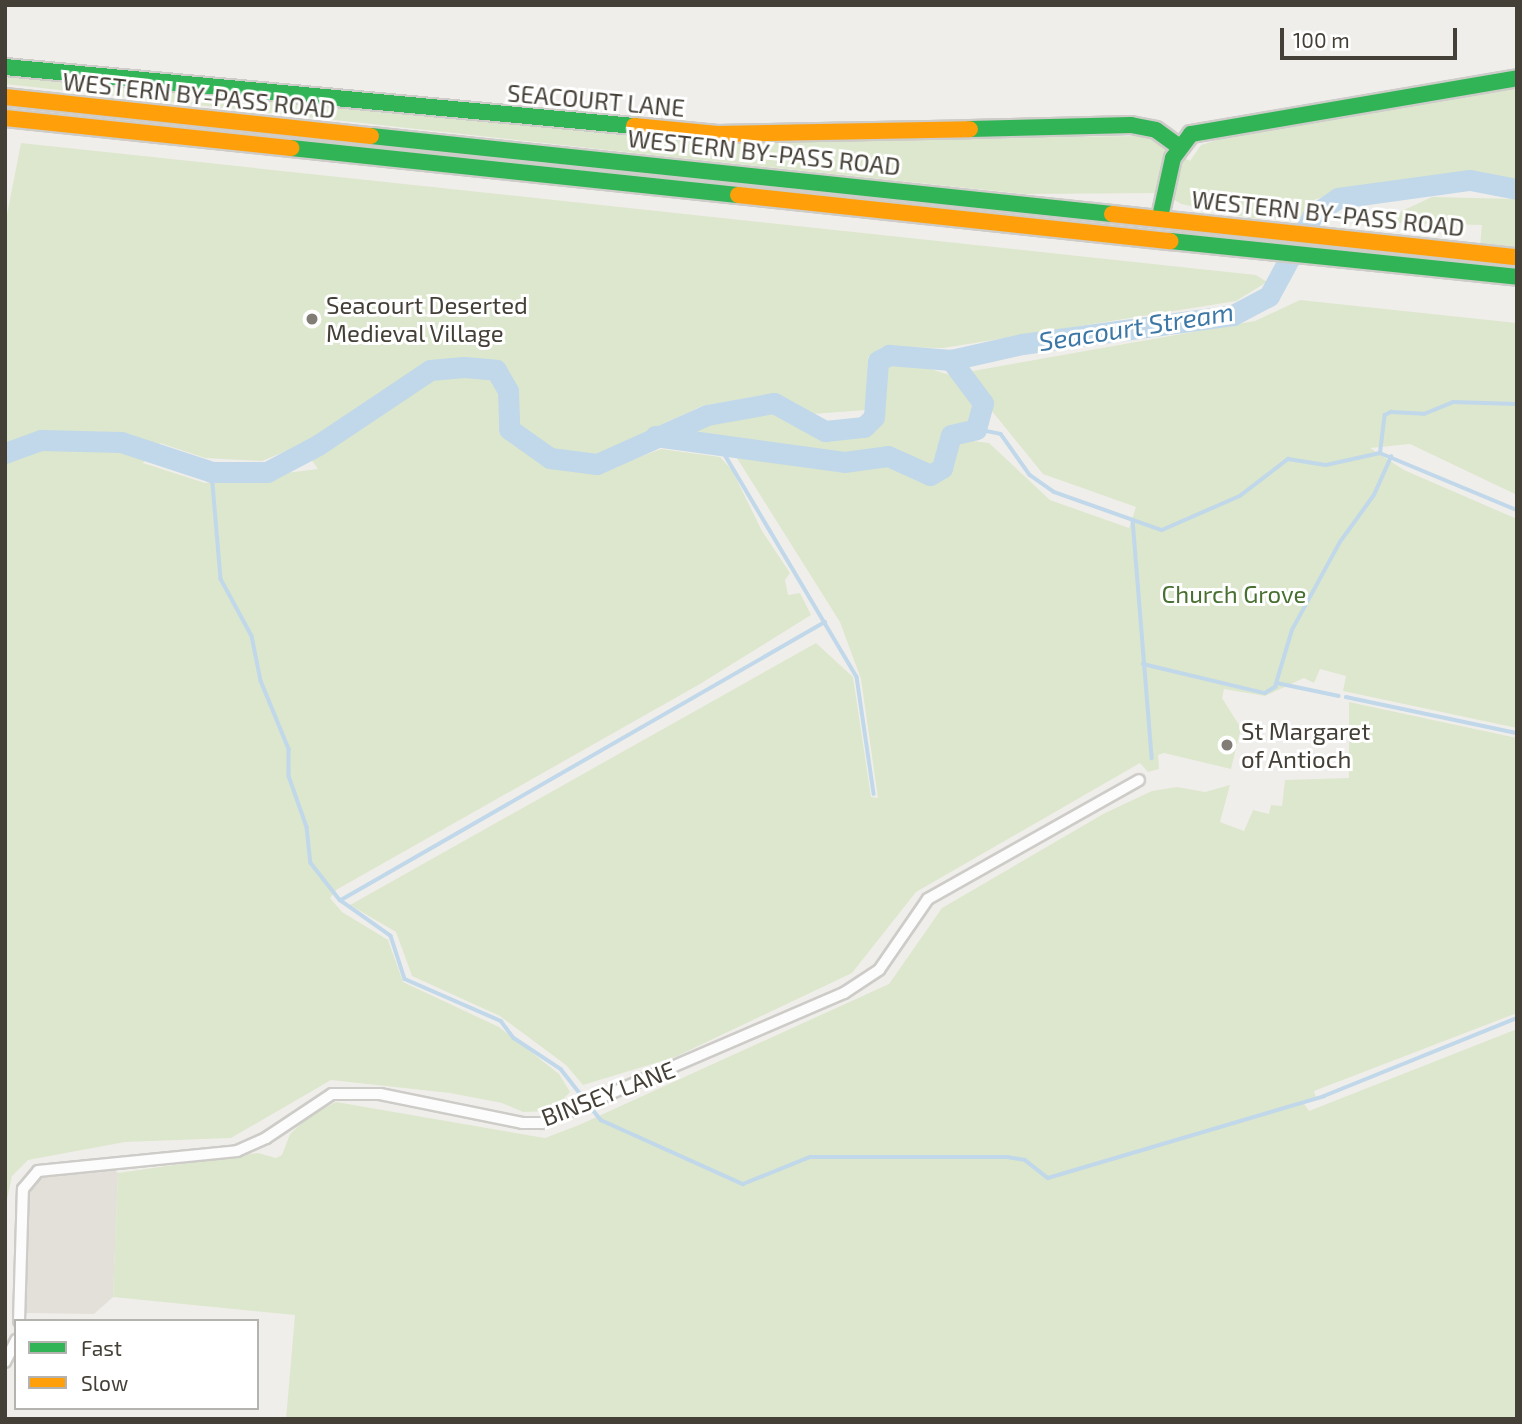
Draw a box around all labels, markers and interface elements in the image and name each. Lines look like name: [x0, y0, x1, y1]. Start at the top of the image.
scale bar: [1284, 14, 1461, 58]
text: 100 m: [1293, 27, 1350, 52]
street label: WESTERN BY-PASS ROAD: [61, 66, 337, 124]
street label: SEACOURT LANE: [506, 78, 686, 122]
street label: WESTERN BY-PASS ROAD: [626, 123, 902, 181]
street label: WESTERN BY-PASS ROAD: [1190, 184, 1466, 242]
place label: Seacourt Deserted Medieval Village: [326, 291, 528, 347]
water label: Seacourt Stream: [1036, 295, 1236, 357]
marker: Seacourt Deserted Medieval Village: [304, 311, 320, 327]
park label: Church Grove: [1162, 580, 1306, 608]
place label: St Margaret of Antioch: [1241, 717, 1370, 773]
marker: St Margaret of Antioch: [1219, 737, 1235, 753]
street label: BINSEY LANE: [537, 1054, 679, 1132]
legend: [14, 1319, 259, 1410]
text: Fast: [81, 1335, 122, 1360]
text: Slow: [81, 1370, 128, 1395]

